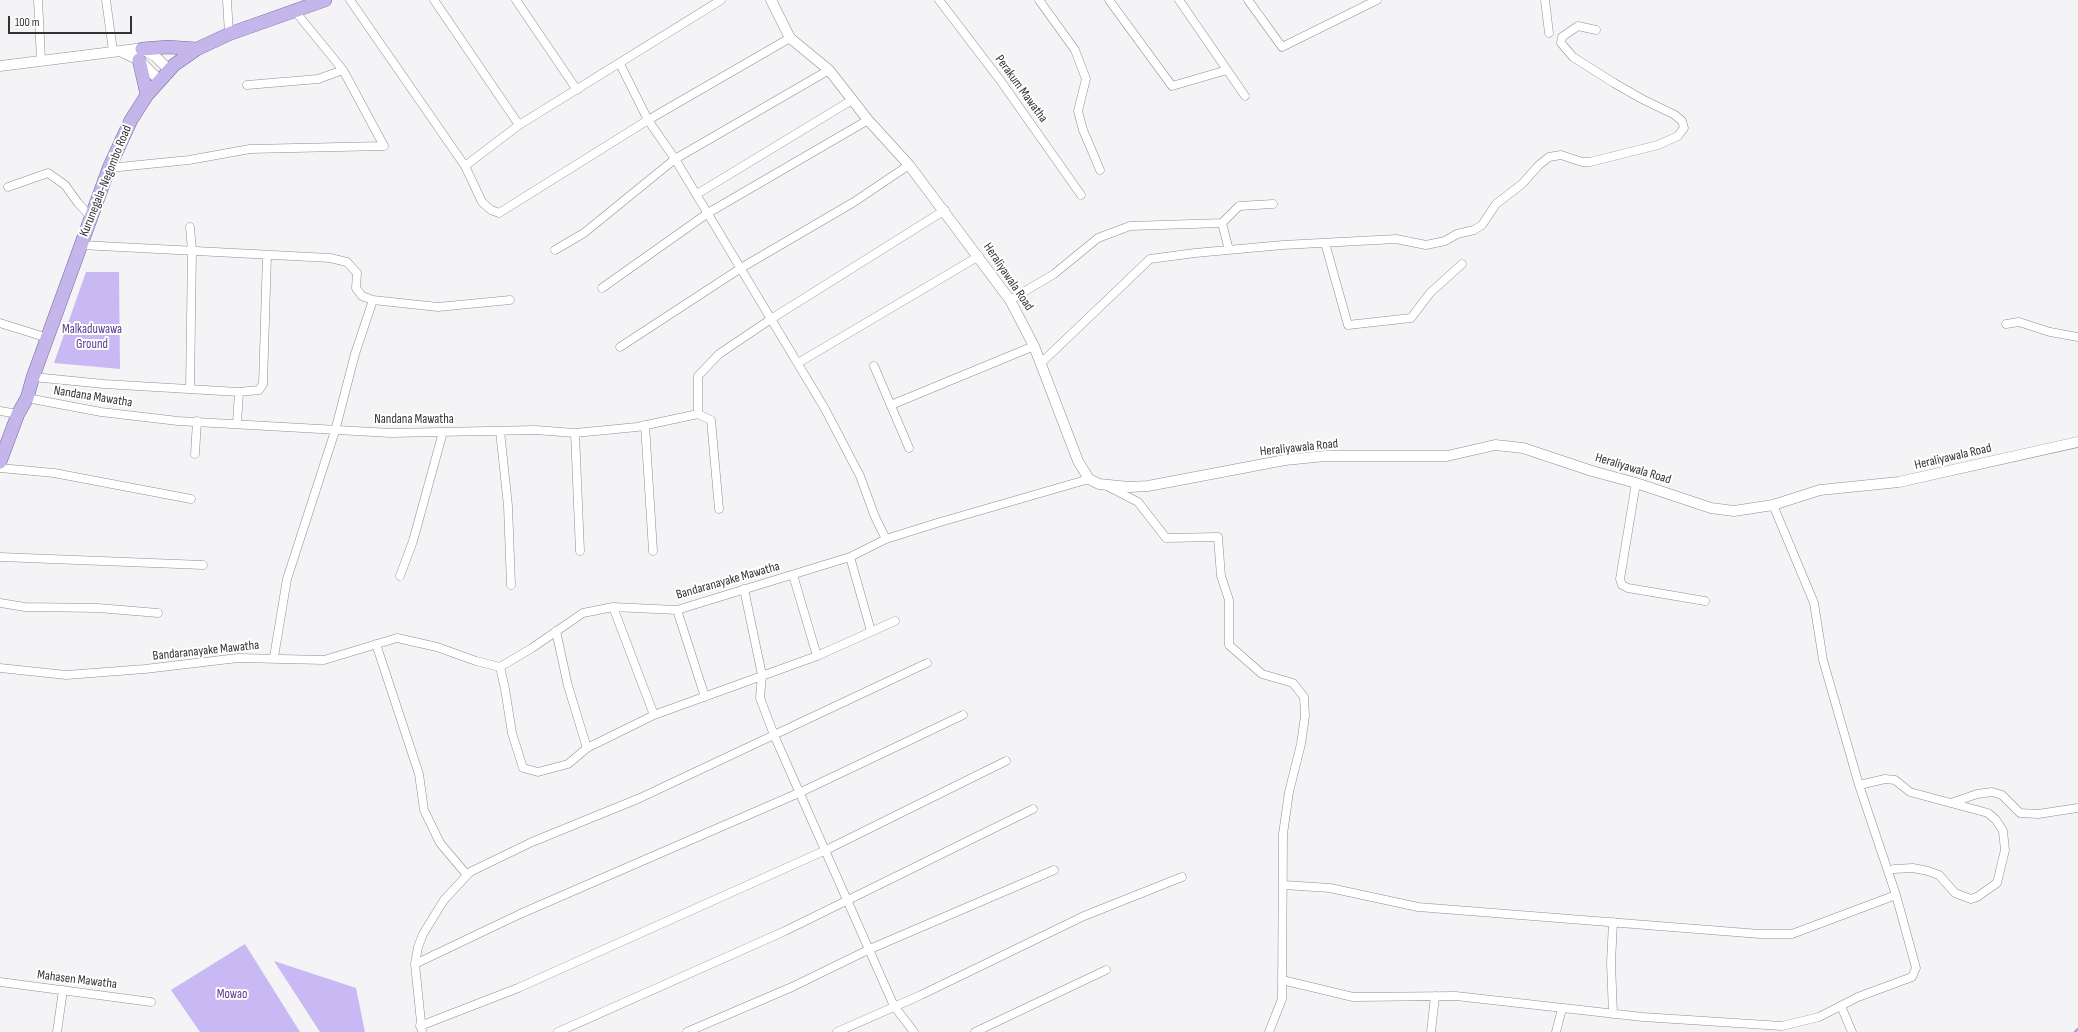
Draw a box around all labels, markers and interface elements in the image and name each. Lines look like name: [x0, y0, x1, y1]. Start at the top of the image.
scale bar: [10, 8, 134, 34]
text: 100 m: [15, 15, 40, 30]
street label: Perakum Mawatha: [991, 52, 1051, 126]
street label: Kurunegala-Negombo Road: [77, 123, 135, 239]
street label: Heraliyawala Road: [980, 240, 1036, 314]
park label: Malkaduwawa Ground: [62, 322, 122, 353]
street label: Nandana Mawatha: [52, 383, 134, 411]
street label: Nandana Mawatha: [374, 412, 454, 428]
street label: Heraliyawala Road: [1259, 436, 1339, 460]
street label: Heraliyawala Road: [1913, 441, 1993, 473]
street label: Heraliyawala Road: [1593, 450, 1673, 488]
street label: Bandaranayake Mawatha: [674, 559, 782, 603]
street label: Bandaranayake Mawatha: [152, 638, 260, 664]
street label: Mahasen Mawatha: [36, 967, 118, 993]
park label: Mowao: [217, 987, 247, 1003]

